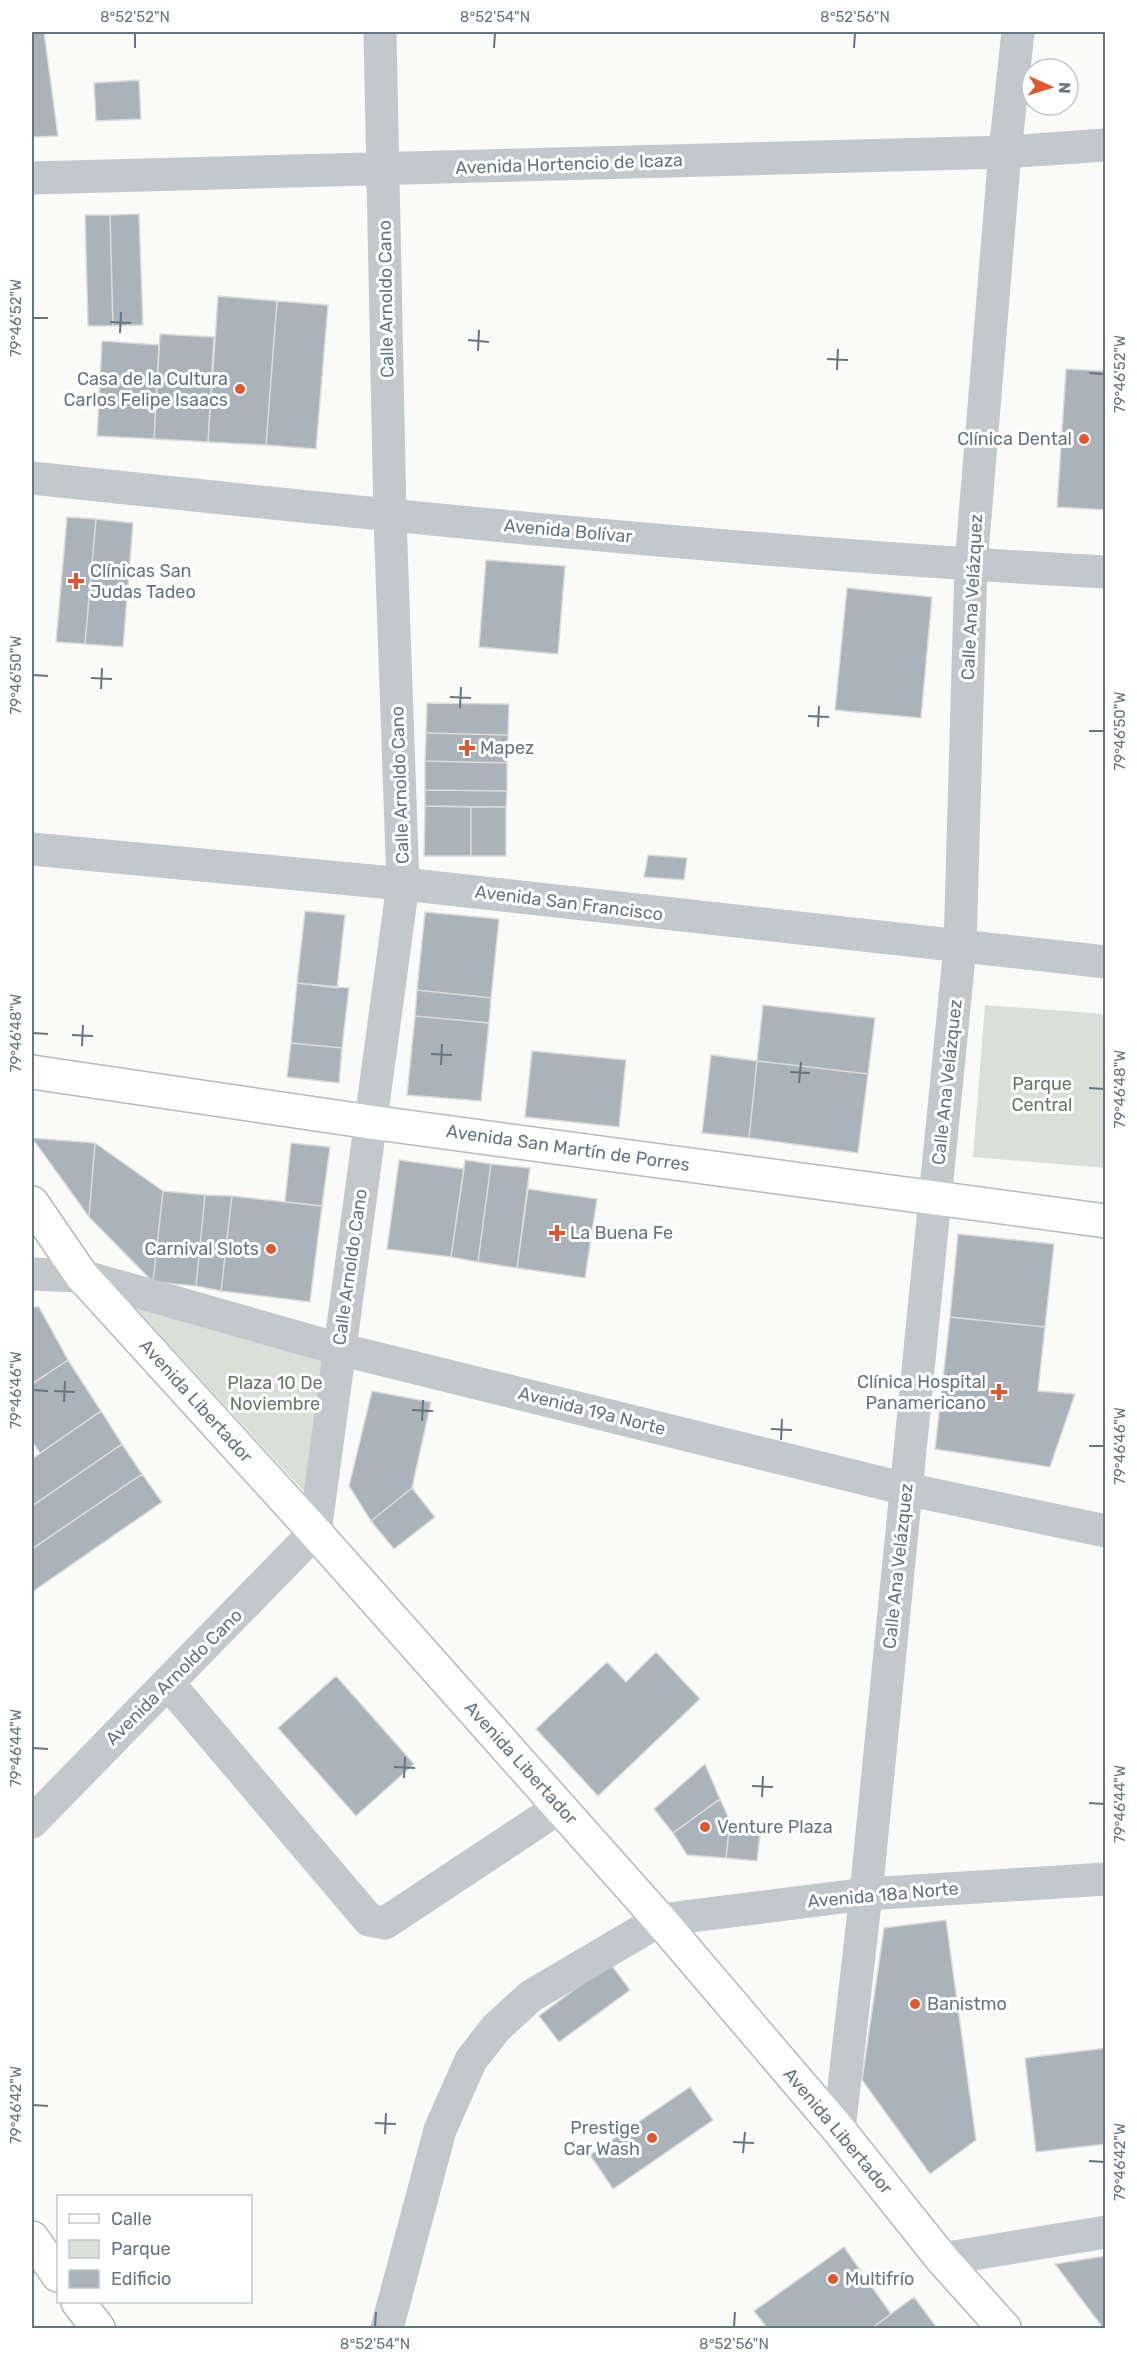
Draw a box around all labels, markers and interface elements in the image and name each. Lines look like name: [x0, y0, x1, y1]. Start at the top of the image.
text: 8°52'52"N: [100, 8, 170, 26]
text: 8°52'54"N: [460, 8, 530, 26]
text: 8°52'56"N: [820, 8, 890, 26]
north arrow: [1020, 57, 1080, 117]
text: N: [1055, 82, 1074, 94]
street label: Avenida Hortencio de Icaza: [455, 149, 683, 179]
street label: Calle Arnoldo Cano: [374, 220, 398, 378]
text: 79°46'52"W: [7, 279, 25, 357]
text: 79°46'52"W: [1111, 335, 1129, 413]
place label: Casa de la Cultura Carlos Felipe Isaacs: [64, 368, 228, 411]
marker: Casa de la Cultura Carlos Felipe Isaacs: [233, 382, 247, 396]
place label: Clínica Dental: [957, 428, 1072, 450]
marker: Clínica Dental: [1077, 432, 1091, 446]
street label: Calle Ana Velázquez: [957, 513, 987, 681]
street label: Avenida Bolívar: [503, 514, 633, 548]
place label: Clínicas San Judas Tadeo: [90, 560, 196, 603]
marker: Clínicas San Judas Tadeo: [67, 572, 85, 590]
text: 79°46'50"W: [7, 636, 25, 714]
text: 79°46'50"W: [1111, 692, 1129, 770]
street label: Calle Arnoldo Cano: [386, 706, 414, 864]
place label: Mapez: [480, 737, 534, 759]
marker: Mapez: [458, 739, 476, 757]
street label: Avenida San Francisco: [474, 881, 664, 925]
text: 79°46'48"W: [7, 994, 25, 1072]
street label: Calle Ana Velázquez: [927, 998, 967, 1166]
text: 79°46'48"W: [1111, 1050, 1129, 1128]
park label: Parque Central: [1012, 1073, 1072, 1116]
street label: Avenida San Martín de Porres: [445, 1120, 691, 1176]
street label: Calle Arnoldo Cano: [328, 1187, 372, 1347]
place label: La Buena Fe: [570, 1222, 673, 1244]
marker: La Buena Fe: [548, 1224, 566, 1242]
place label: Carnival Slots: [145, 1238, 259, 1260]
marker: Carnival Slots: [264, 1242, 278, 1256]
street label: Avenida Libertador: [135, 1335, 257, 1467]
text: 79°46'46"W: [7, 1351, 25, 1429]
place label: Clínica Hospital Panamericano: [857, 1371, 986, 1414]
park label: Plaza 10 De Noviembre: [227, 1372, 323, 1415]
street label: Avenida 19a Norte: [516, 1382, 668, 1440]
marker: Clínica Hospital Panamericano: [990, 1383, 1008, 1401]
text: 79°46'46"W: [1111, 1407, 1129, 1485]
street label: Calle Ana Velázquez: [878, 1482, 918, 1650]
street label: Avenida Arnoldo Cano: [101, 1604, 247, 1750]
street label: Avenida Libertador: [460, 1697, 582, 1829]
text: 79°46'44"W: [7, 1709, 25, 1787]
text: 79°46'44"W: [1111, 1765, 1129, 1843]
place label: Venture Plaza: [717, 1816, 833, 1838]
marker: Venture Plaza: [698, 1820, 712, 1834]
street label: Avenida 18a Norte: [806, 1877, 960, 1913]
place label: Banistmo: [927, 1993, 1007, 2015]
marker: Banistmo: [908, 1997, 922, 2011]
street label: Avenida Libertador: [779, 2063, 897, 2199]
text: 79°46'42"W: [7, 2066, 25, 2144]
place label: Prestige Car Wash: [563, 2117, 640, 2160]
text: 79°46'42"W: [1111, 2123, 1129, 2201]
marker: Prestige Car Wash: [645, 2131, 659, 2145]
legend: [57, 2195, 252, 2303]
text: Calle: [111, 2208, 152, 2230]
text: Parque: [111, 2238, 171, 2260]
text: Edificio: [111, 2268, 171, 2290]
place label: Multifrío: [845, 2268, 914, 2290]
marker: Multifrío: [826, 2272, 840, 2286]
text: 8°52'54"N: [340, 2335, 410, 2353]
text: 8°52'56"N: [699, 2335, 769, 2353]

